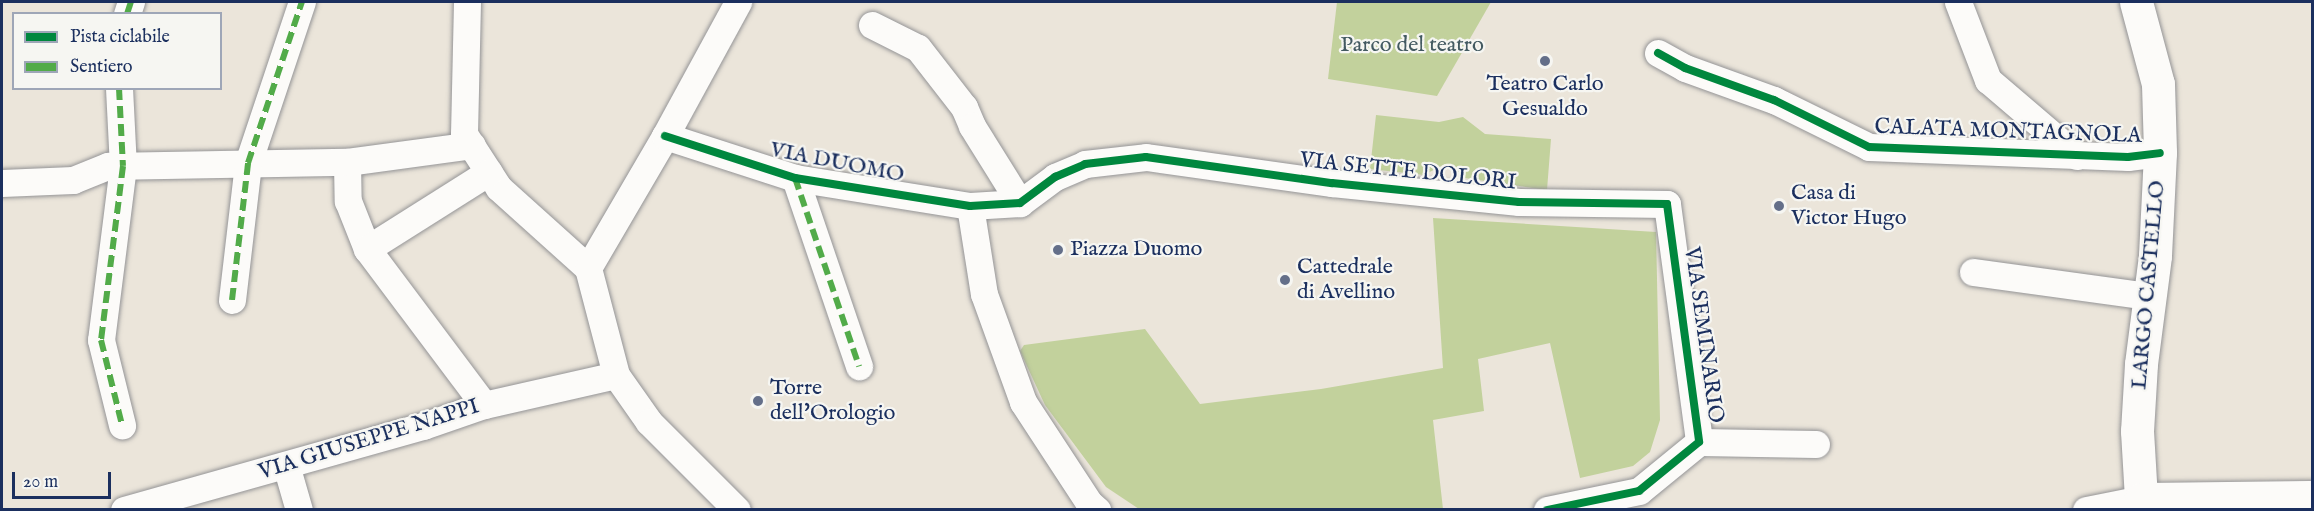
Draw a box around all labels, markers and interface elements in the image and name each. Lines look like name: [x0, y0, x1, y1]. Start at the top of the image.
legend: [12, 12, 222, 90]
text: Pista ciclabile: [70, 26, 170, 49]
park label: Parco del teatro: [1340, 33, 1484, 59]
marker: Teatro Carlo Gesualdo: [1538, 54, 1552, 68]
text: Sentiero: [70, 56, 133, 79]
place label: Teatro Carlo Gesualdo: [1486, 71, 1604, 122]
street label: CALATA MONTAGNOLA: [1874, 114, 2142, 150]
street label: VIA DUOMO: [768, 137, 906, 189]
street label: VIA SETTE DOLORI: [1298, 147, 1518, 197]
street label: LARGO CASTELLO: [2127, 179, 2171, 391]
place label: Casa di Victor Hugo: [1791, 180, 1907, 231]
marker: Casa di Victor Hugo: [1772, 199, 1786, 213]
place label: Piazza Duomo: [1070, 237, 1202, 263]
marker: Piazza Duomo: [1051, 243, 1065, 257]
street label: VIA SEMINARIO: [1678, 245, 1728, 425]
place label: Cattedrale di Avellino: [1297, 254, 1395, 306]
marker: Cattedrale di Avellino: [1278, 273, 1292, 287]
place label: Torre dell'Orologio: [770, 375, 895, 427]
street label: VIA GIUSEPPE NAPPI: [255, 394, 483, 486]
marker: Torre dell'Orologio: [751, 394, 765, 408]
scale bar: [15, 460, 114, 498]
text: 20 m: [23, 471, 58, 494]

